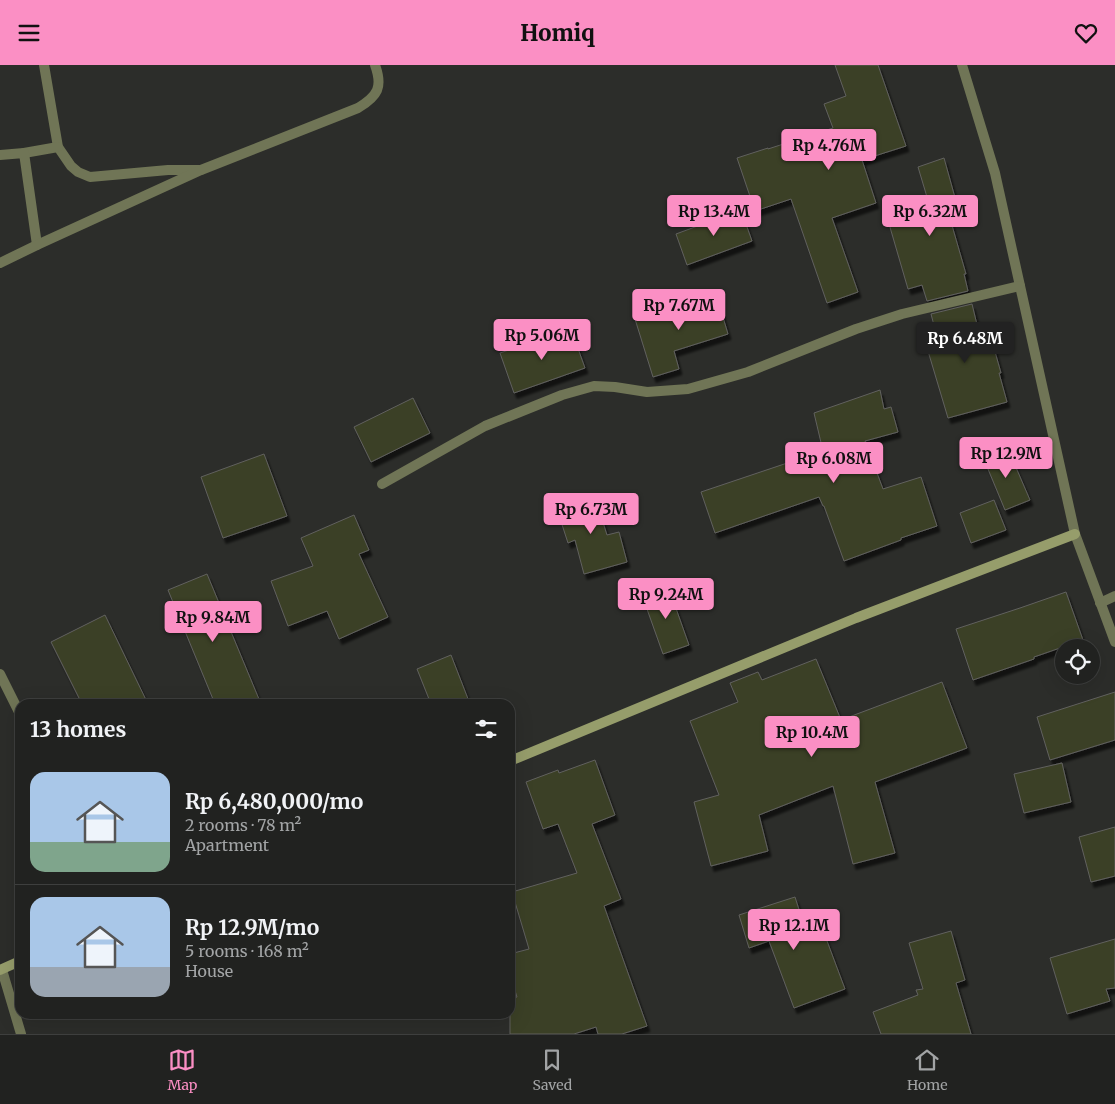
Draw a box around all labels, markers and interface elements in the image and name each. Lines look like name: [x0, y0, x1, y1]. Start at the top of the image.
icon: menu: [15, 19, 43, 47]
text: Homiq: [520, 19, 595, 47]
icon: heart: [1072, 19, 1100, 47]
pin: Rp 4.76M: [777, 129, 881, 171]
text: Rp 4.76M: [792, 135, 866, 155]
pin: Rp 13.4M: [662, 195, 766, 237]
pin: Rp 6.32M: [878, 195, 982, 237]
text: Rp 13.4M: [678, 201, 750, 221]
text: Rp 6.32M: [893, 201, 967, 221]
pin: Rp 7.67M: [627, 289, 731, 331]
text: Rp 7.67M: [643, 295, 715, 315]
pin: Rp 5.06M: [490, 319, 594, 361]
pin: Rp 6.48M: [913, 321, 1017, 364]
text: Rp 5.06M: [505, 325, 579, 345]
text: Rp 6.48M: [927, 328, 1003, 348]
pin: Rp 12.9M: [954, 437, 1058, 479]
pin: Rp 6.08M: [782, 441, 886, 484]
text: Rp 12.9M: [970, 443, 1042, 463]
text: Rp 6.08M: [796, 448, 872, 468]
pin: Rp 6.73M: [539, 493, 643, 535]
text: Rp 6.73M: [555, 499, 627, 519]
pin: Rp 9.24M: [614, 577, 718, 620]
text: Rp 9.24M: [629, 584, 703, 604]
pin: Rp 9.84M: [161, 601, 265, 643]
text: Rp 9.84M: [176, 607, 250, 627]
map controls: [1055, 639, 1100, 684]
button: locate: [1055, 639, 1100, 684]
icon: filters: [472, 715, 500, 743]
pin: Rp 10.4M: [760, 715, 864, 758]
text: 13 homes: [30, 716, 126, 743]
text: Rp 10.4M: [776, 722, 848, 742]
text: Rp 6,480,000/mo: [185, 788, 363, 815]
icon: home: [70, 792, 130, 852]
text: 2 rooms · 78 m²: [185, 815, 301, 835]
text: Apartment: [185, 835, 269, 855]
pin: Rp 12.1M: [742, 909, 846, 951]
text: Rp 12.9M/mo: [185, 914, 319, 941]
text: Rp 12.1M: [759, 915, 829, 935]
icon: home: [70, 917, 130, 977]
text: 5 rooms · 168 m²: [185, 941, 309, 961]
text: House: [185, 961, 233, 981]
tab: Map: [168, 1046, 197, 1094]
tab: Saved: [532, 1046, 572, 1094]
tab: Home: [907, 1046, 947, 1094]

